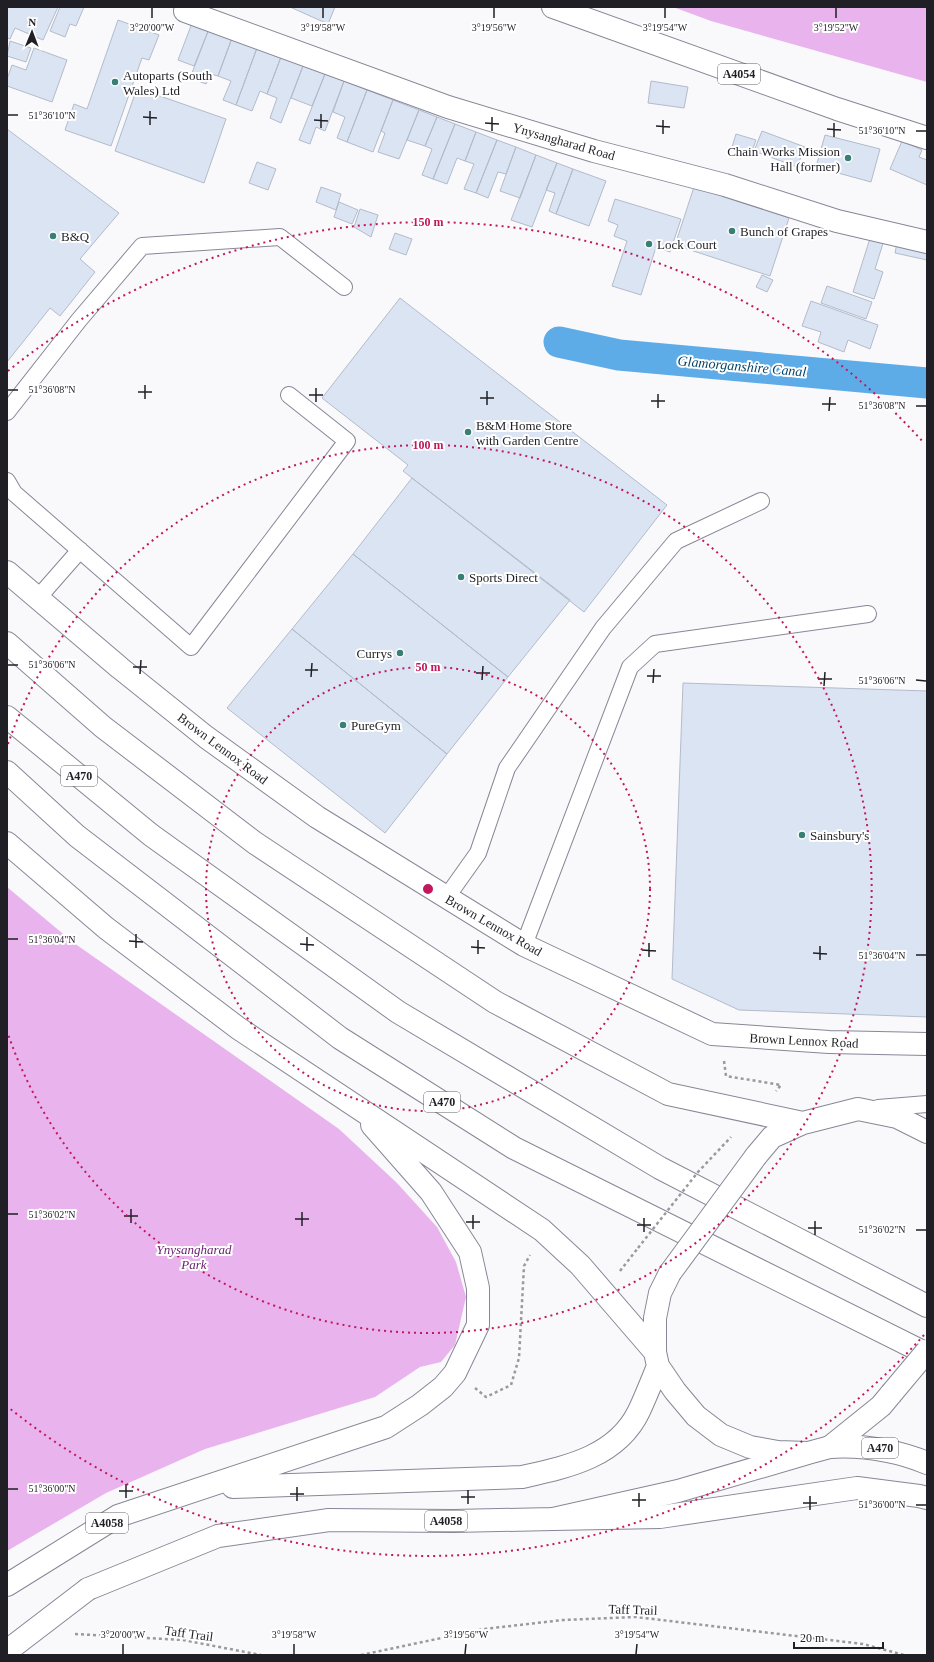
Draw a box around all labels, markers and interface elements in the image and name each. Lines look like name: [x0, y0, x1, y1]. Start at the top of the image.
north arrow: [12, 12, 52, 52]
text: N: [28, 16, 36, 28]
text: 3°20'00"W: [130, 22, 175, 33]
text: 3°19'58"W: [301, 22, 346, 33]
text: 3°19'56"W: [472, 22, 517, 33]
text: 3°19'54"W: [643, 22, 688, 33]
text: 3°19'52"W: [814, 22, 859, 33]
road number: A4054: [718, 64, 760, 84]
place label: Autoparts (South Wales) Ltd: [123, 68, 213, 98]
marker: Autoparts (South Wales) Ltd: [110, 77, 120, 87]
text: 51°36'10"N: [28, 110, 76, 121]
street label: Ynysangharad Road: [511, 120, 617, 163]
text: 51°36'10"N: [858, 125, 906, 136]
place label: Chain Works Mission Hall (former): [727, 144, 840, 174]
marker: Chain Works Mission Hall (former): [843, 153, 853, 163]
text: 150 m: [413, 215, 444, 229]
place label: Bunch of Grapes: [740, 224, 828, 239]
marker: Bunch of Grapes: [727, 226, 737, 236]
place label: B&Q: [61, 229, 90, 244]
marker: B&Q: [48, 231, 58, 241]
place label: Lock Court: [657, 237, 717, 252]
marker: Lock Court: [644, 239, 654, 249]
water label: Glamorganshire Canal: [677, 353, 807, 380]
text: 51°36'08"N: [28, 384, 76, 395]
text: 51°36'08"N: [858, 400, 906, 411]
place label: B&M Home Store with Garden Centre: [476, 418, 579, 448]
marker: B&M Home Store with Garden Centre: [463, 427, 473, 437]
text: 100 m: [413, 438, 444, 452]
place label: Sports Direct: [469, 570, 538, 585]
marker: Sports Direct: [456, 572, 466, 582]
place label: Currys: [357, 646, 392, 661]
marker: Currys: [395, 648, 405, 658]
text: 51°36'06"N: [28, 659, 76, 670]
text: 50 m: [416, 660, 441, 674]
text: 51°36'06"N: [858, 675, 906, 686]
street label: Brown Lennox Road: [175, 710, 271, 787]
place label: PureGym: [351, 718, 401, 733]
marker: PureGym: [338, 720, 348, 730]
road number: A470: [61, 766, 97, 786]
place label: Sainsbury's: [810, 828, 869, 843]
marker: Sainsbury's: [797, 830, 807, 840]
centre of rings: [421, 882, 435, 896]
street label: Brown Lennox Road: [443, 892, 545, 959]
text: 51°36'04"N: [28, 934, 76, 945]
text: 51°36'04"N: [858, 950, 906, 961]
street label: Brown Lennox Road: [749, 1030, 859, 1051]
road number: A470: [424, 1092, 460, 1112]
text: 51°36'02"N: [28, 1209, 76, 1220]
text: 51°36'02"N: [858, 1224, 906, 1235]
park label: Ynysangharad Park: [156, 1242, 232, 1272]
road number: A470: [862, 1438, 898, 1458]
text: 51°36'00"N: [28, 1483, 76, 1494]
text: 51°36'00"N: [858, 1499, 906, 1510]
road number: A4058: [425, 1511, 467, 1531]
road number: A4058: [86, 1513, 128, 1533]
street label: Taff Trail: [608, 1601, 658, 1618]
street label: Taff Trail: [164, 1623, 215, 1644]
scale bar: [794, 1624, 883, 1650]
text: 3°20'00"W: [101, 1629, 146, 1640]
text: 3°19'58"W: [272, 1629, 317, 1640]
text: 3°19'56"W: [444, 1629, 489, 1640]
text: 3°19'54"W: [615, 1629, 660, 1640]
text: 20 m: [800, 1631, 825, 1645]

